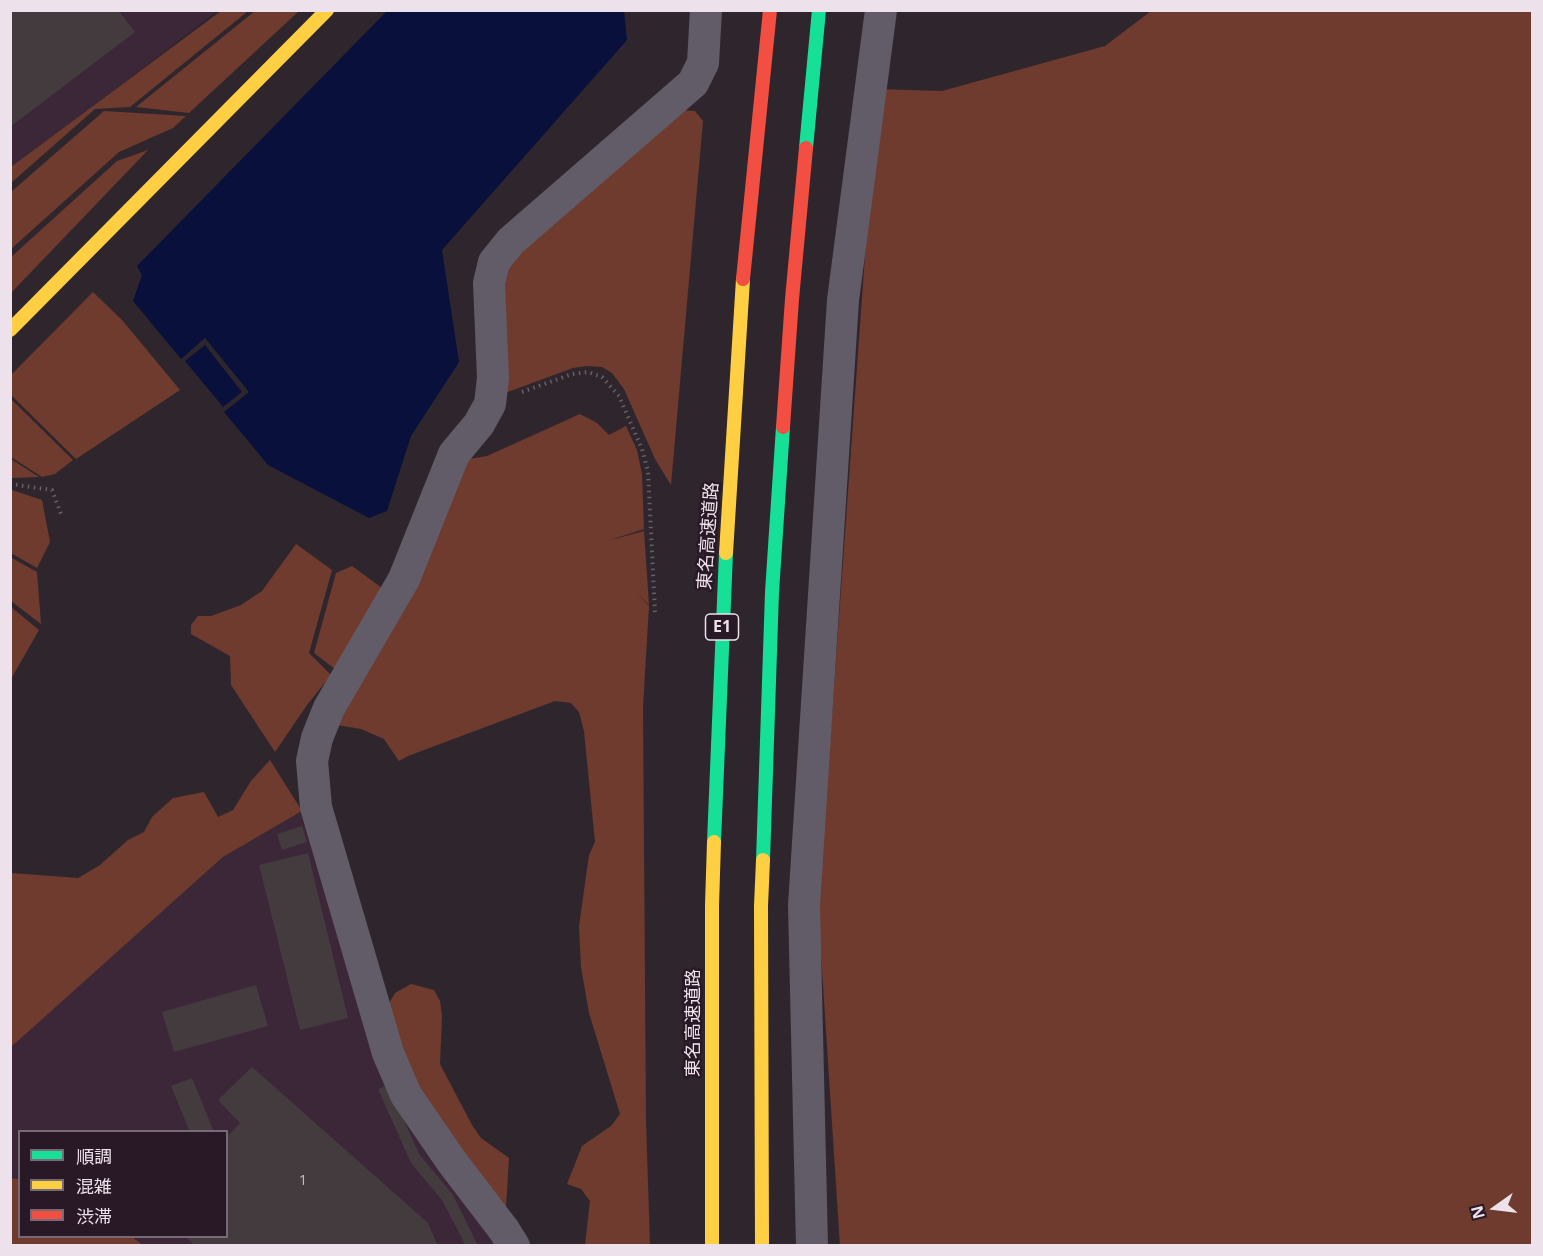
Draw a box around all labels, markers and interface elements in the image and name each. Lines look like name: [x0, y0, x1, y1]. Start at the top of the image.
street label: 東名高速道路: [694, 481, 724, 591]
road number: E1: [706, 614, 738, 640]
street label: 東名高速道路: [683, 969, 705, 1077]
legend: [18, 1130, 228, 1238]
text: 順調: [76, 1144, 112, 1168]
house number: 1: [299, 1172, 307, 1190]
text: 混雑: [76, 1174, 112, 1198]
north arrow: [1465, 1178, 1525, 1238]
text: N: [1465, 1203, 1490, 1221]
text: 渋滞: [76, 1204, 112, 1228]

